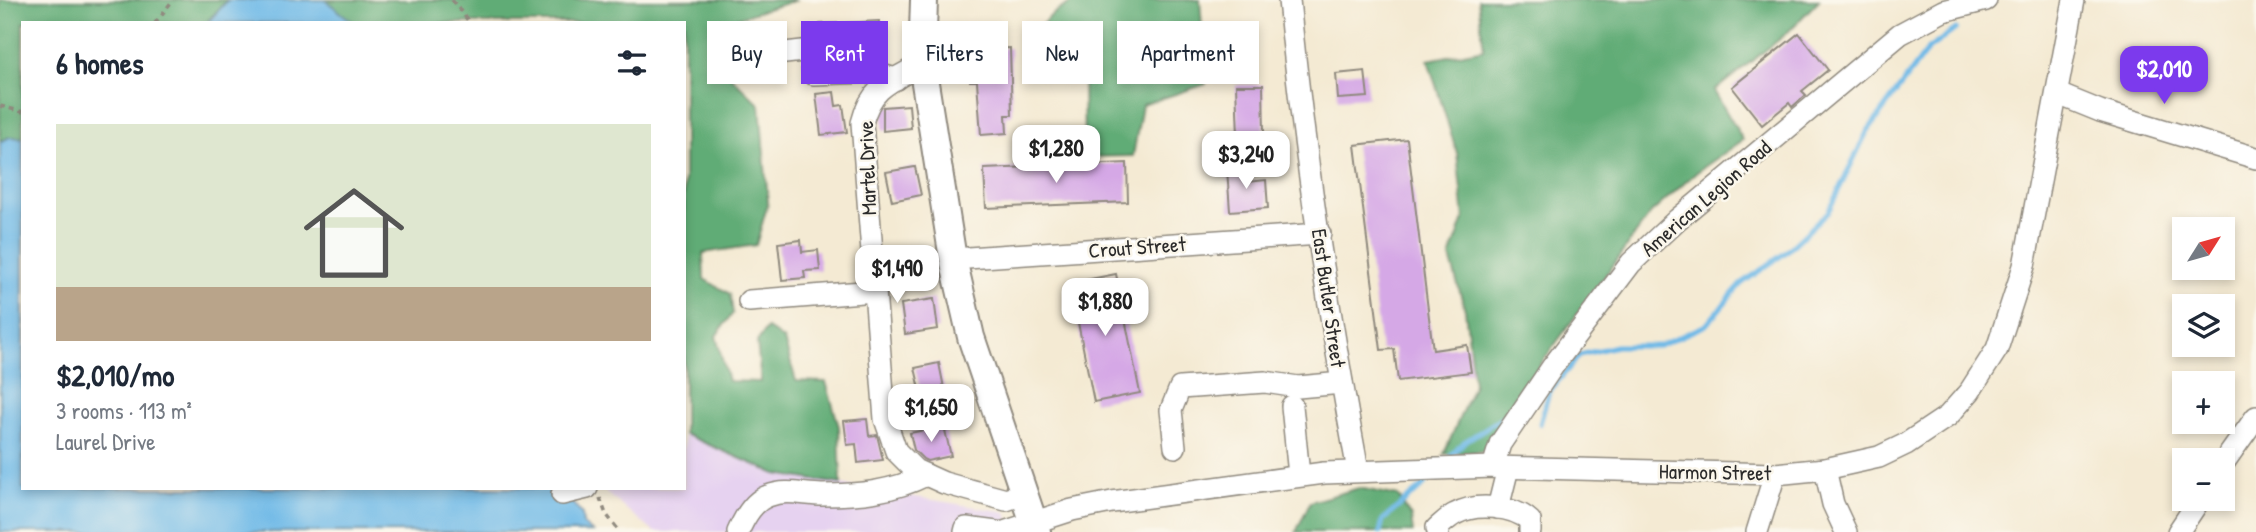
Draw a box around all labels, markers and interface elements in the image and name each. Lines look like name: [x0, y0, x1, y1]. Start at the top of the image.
chip: Buy: [707, 21, 787, 84]
chip: Rent: [801, 21, 888, 84]
chip: Filters: [902, 21, 1008, 84]
chip: New: [1022, 21, 1103, 84]
chip: Apartment: [1117, 21, 1259, 84]
text: 6 homes: [56, 43, 143, 83]
icon: filters: [613, 44, 651, 82]
pin: $2,010: [2107, 46, 2221, 106]
text: $2,010: [2136, 53, 2192, 84]
street label: Martel Drive: [851, 120, 883, 216]
pin: $1,280: [999, 125, 1113, 185]
text: $1,280: [1028, 132, 1084, 163]
pin: $3,240: [1189, 132, 1303, 191]
street label: American Legion Road: [1635, 133, 1777, 263]
text: $3,240: [1218, 138, 1274, 169]
icon: home: [291, 170, 417, 296]
north arrow: [2172, 217, 2235, 280]
map controls: [2172, 217, 2235, 511]
street label: East Butler Street: [1305, 227, 1353, 370]
street label: Crout Street: [1087, 229, 1187, 265]
pin: $1,490: [840, 246, 954, 305]
text: $1,490: [871, 252, 923, 283]
pin: $1,880: [1048, 278, 1162, 338]
text: $1,880: [1078, 285, 1132, 316]
button: layers: [2172, 294, 2235, 357]
text: $2,010/mo: [56, 355, 174, 395]
button: +: [2172, 371, 2235, 434]
pin: $1,650: [874, 384, 988, 444]
text: $1,650: [904, 391, 958, 422]
text: 3 rooms · 113 m²: [56, 395, 192, 426]
text: Laurel Drive: [56, 426, 155, 457]
button: −: [2172, 448, 2235, 511]
street label: Harmon Street: [1659, 457, 1772, 487]

